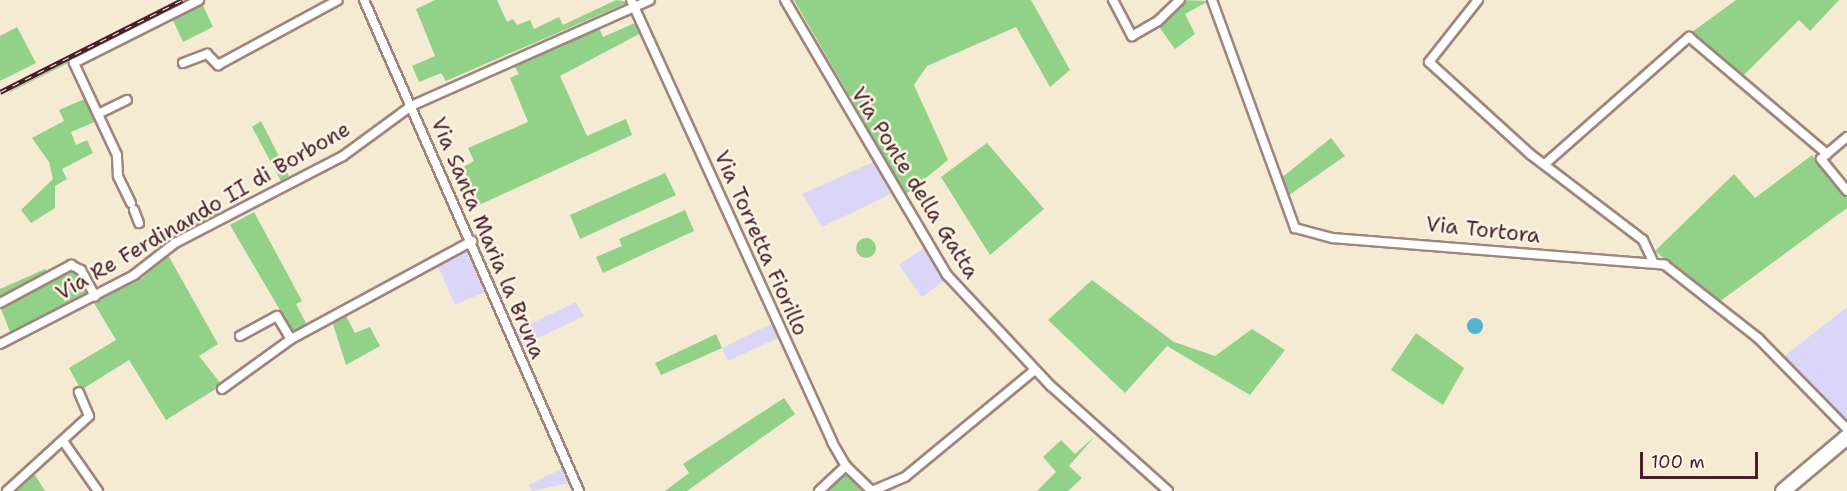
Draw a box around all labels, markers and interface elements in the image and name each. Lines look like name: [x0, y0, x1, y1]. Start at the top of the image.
street label: Via Ponte della Gatta: [846, 83, 984, 283]
street label: Via Santa Maria la Bruna: [426, 113, 550, 363]
street label: Via Re Ferdinando II di Borbone: [51, 116, 355, 306]
street label: Via Torretta Fiorillo: [709, 147, 813, 339]
street label: Via Tortora: [1425, 211, 1541, 249]
scale bar: [1643, 440, 1762, 478]
text: 100 m: [1651, 450, 1705, 474]

